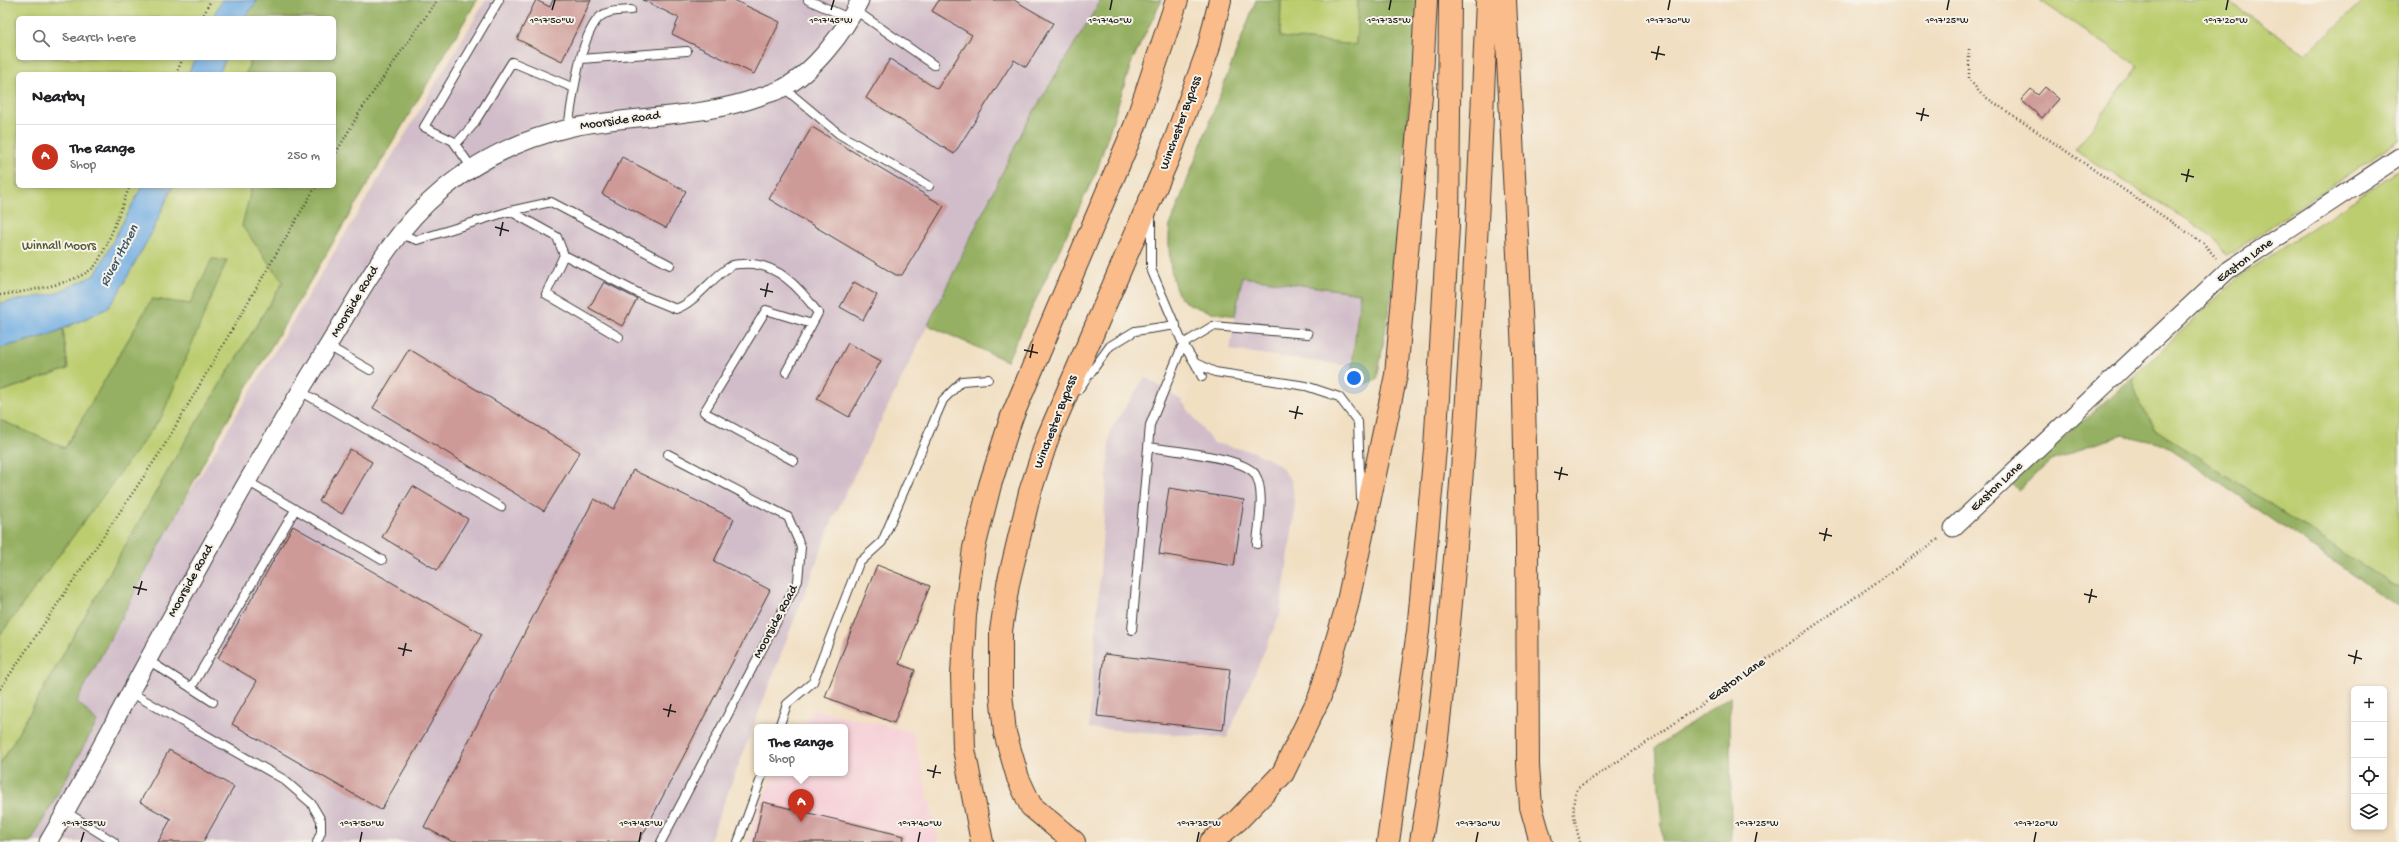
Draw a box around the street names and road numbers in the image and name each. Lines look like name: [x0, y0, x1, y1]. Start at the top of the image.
street label: Winchester Bypass: [1157, 73, 1205, 172]
street label: Moorside Road: [579, 108, 662, 134]
street label: Easton Lane: [2214, 235, 2276, 287]
street label: Moorside Road: [328, 262, 383, 340]
street label: Winchester Bypass: [1031, 372, 1081, 471]
street label: Easton Lane: [1968, 459, 2027, 515]
street label: Moorside Road: [165, 541, 218, 620]
street label: Moorside Road: [750, 582, 802, 661]
street label: Easton Lane: [1706, 655, 1769, 705]

